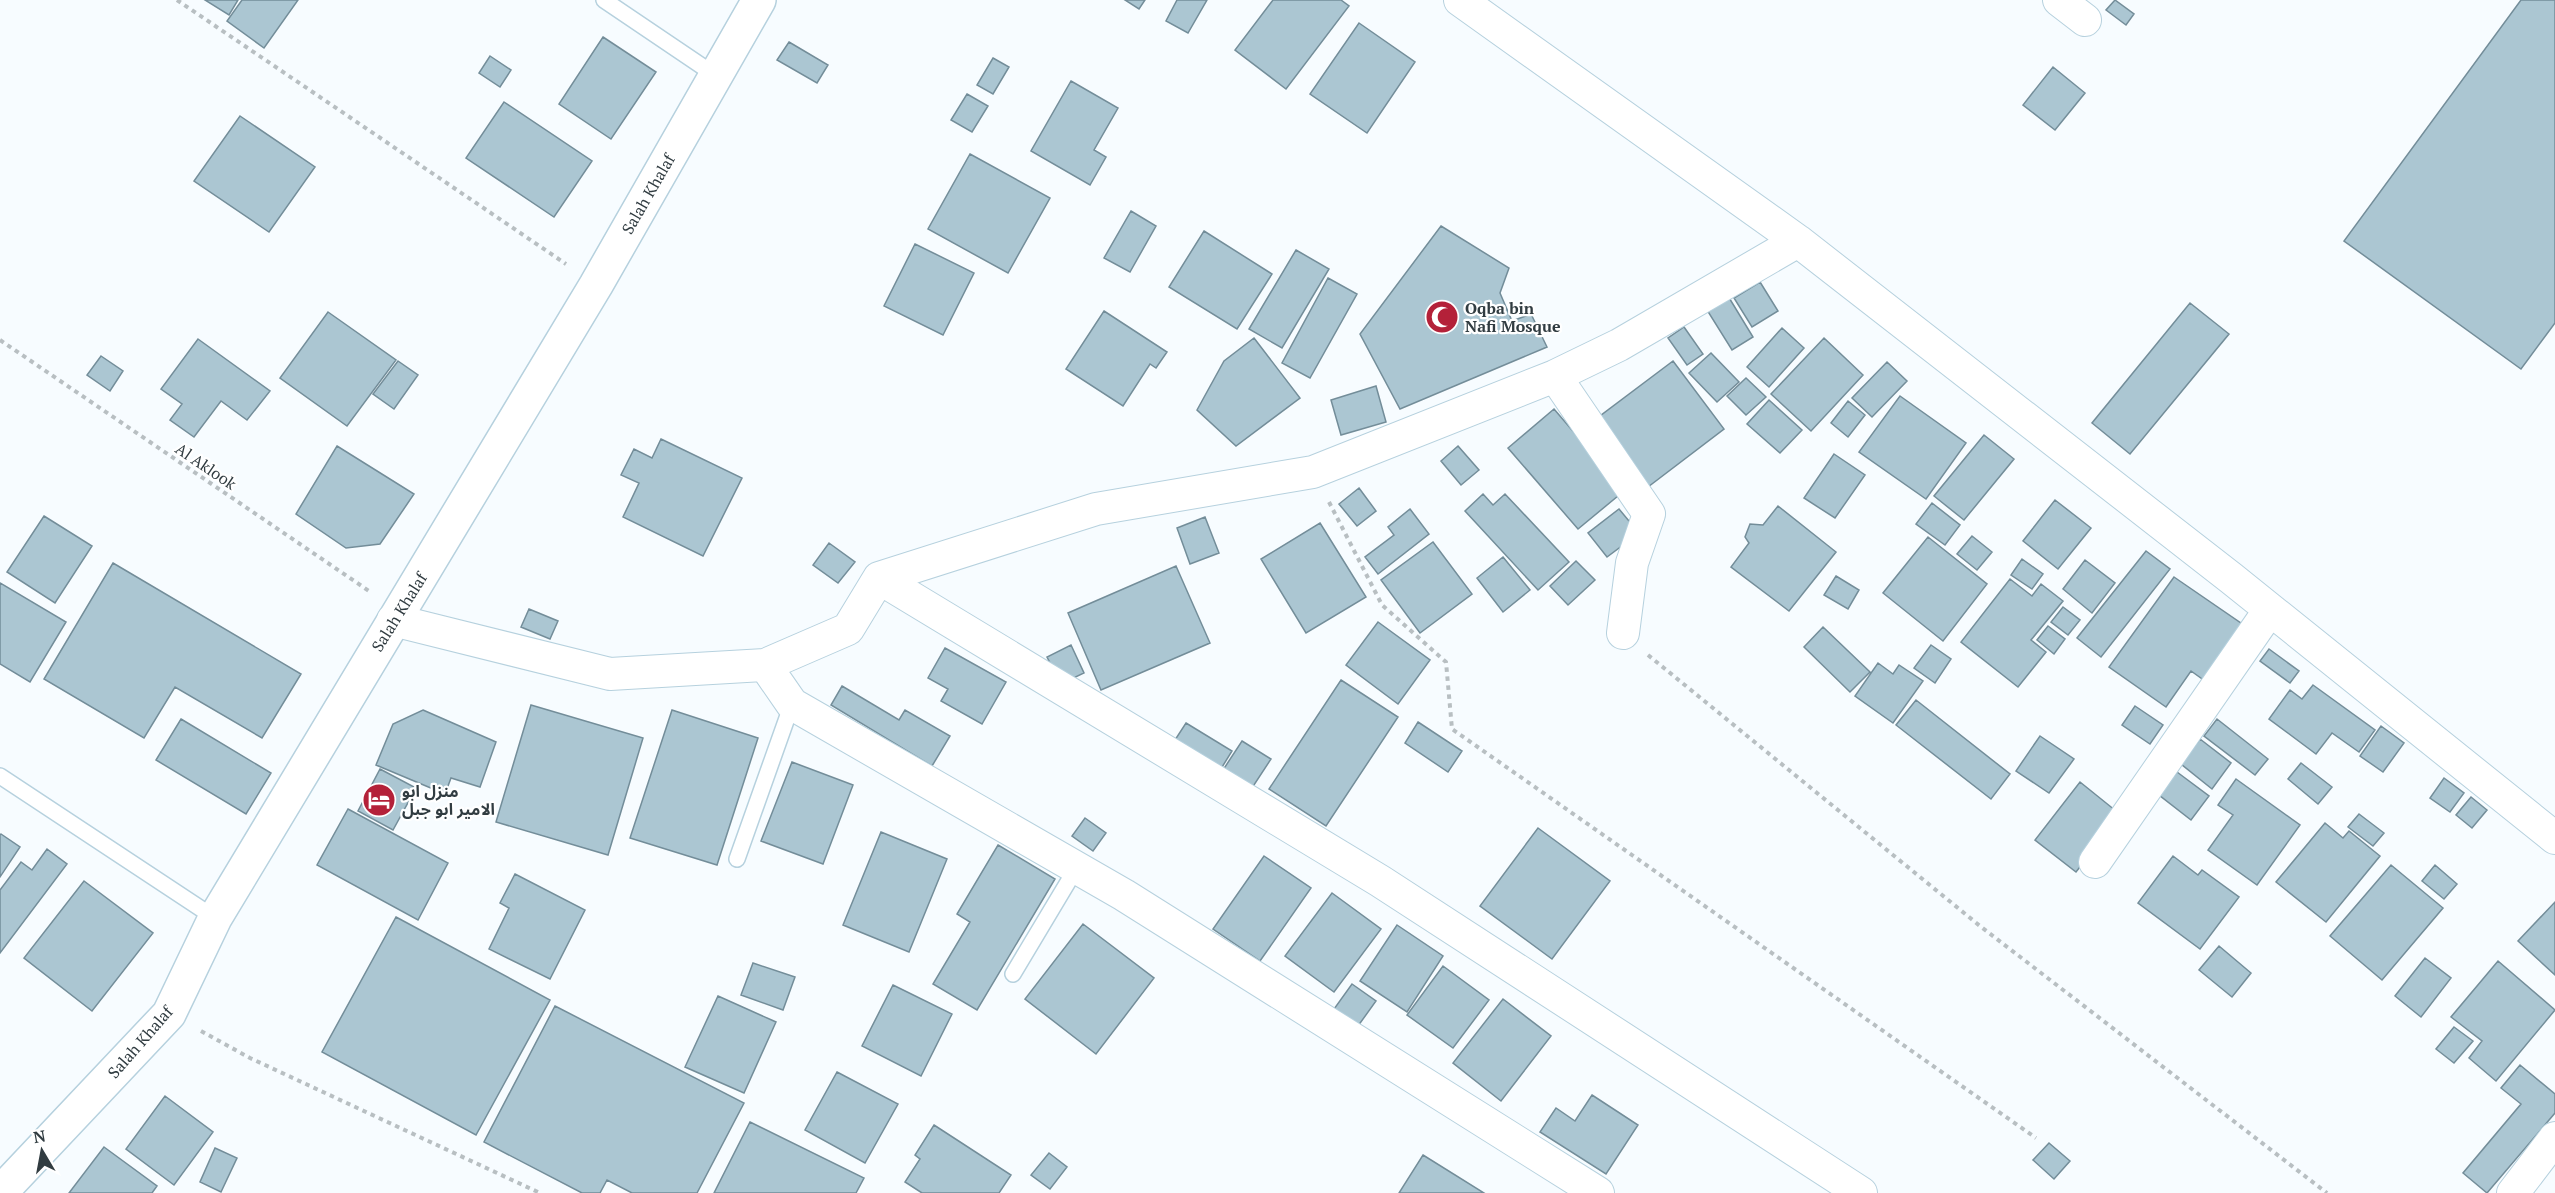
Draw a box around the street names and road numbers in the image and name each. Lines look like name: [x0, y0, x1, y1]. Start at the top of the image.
street label: Salah Khalaf: [616, 149, 681, 238]
street label: Al Aklook: [171, 438, 241, 495]
street label: Salah Khalaf: [366, 567, 433, 656]
street label: Salah Khalaf: [102, 1000, 178, 1083]

